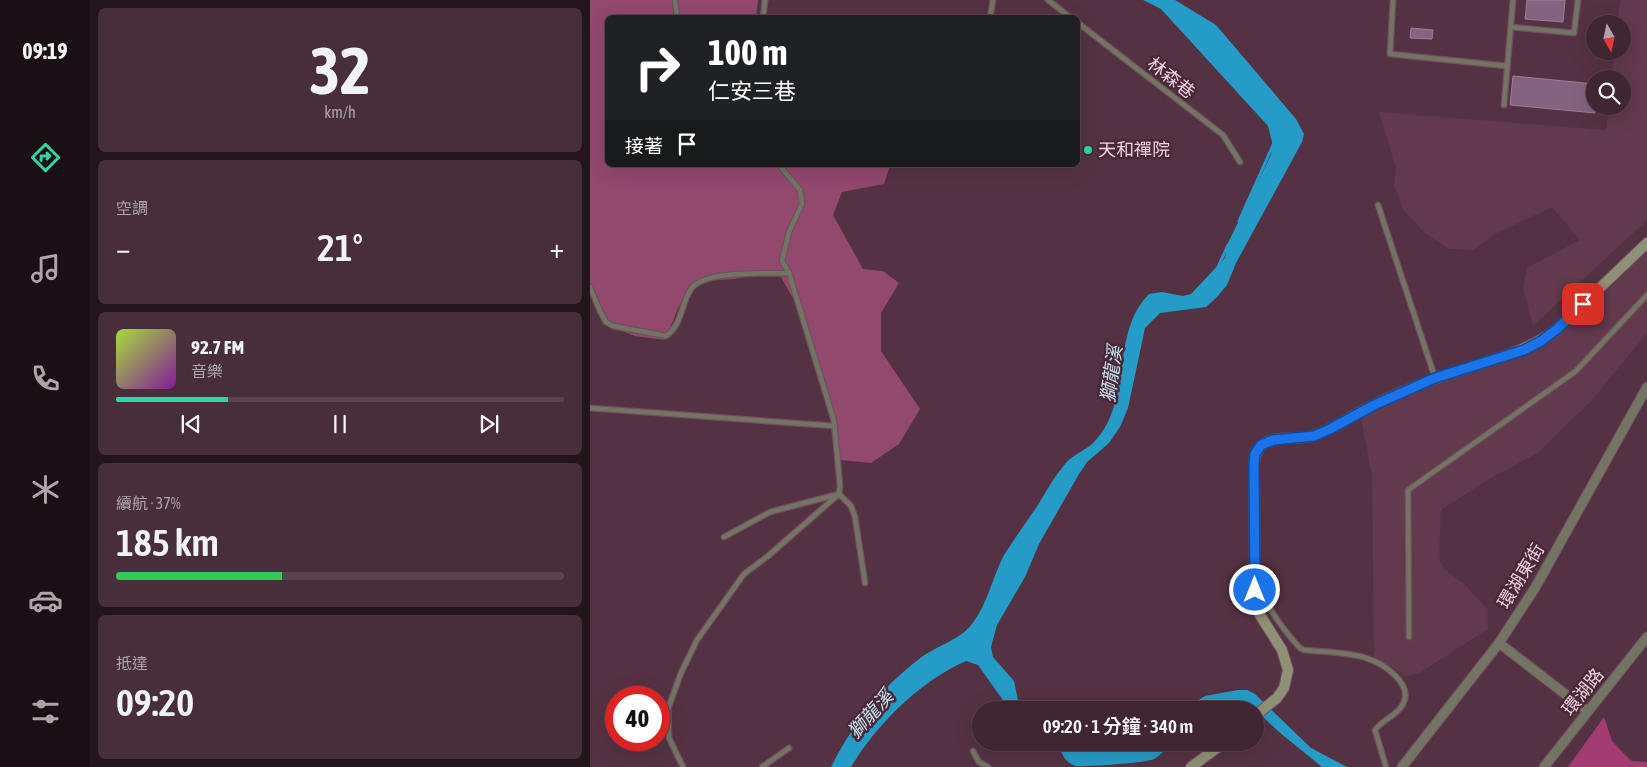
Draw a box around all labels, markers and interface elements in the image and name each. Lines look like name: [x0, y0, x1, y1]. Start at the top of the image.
north arrow: [1586, 15, 1631, 60]
map controls: [1586, 15, 1631, 115]
text: 100 m: [708, 32, 787, 72]
text: 32: [309, 33, 371, 108]
icon: right: [625, 35, 690, 100]
text: 09:19: [22, 38, 68, 64]
street label: 林森巷: [1144, 53, 1199, 103]
button: search: [1586, 70, 1631, 115]
text: 仁安三巷: [708, 78, 796, 104]
text: km/h: [324, 103, 356, 121]
icon: arrive: [673, 130, 701, 158]
text: 接著: [625, 135, 663, 157]
place label: 天和禪院: [1098, 139, 1170, 160]
icon: directions: [28, 140, 63, 175]
marker: 天和禪院: [1082, 144, 1094, 156]
text: 空調: [116, 199, 148, 217]
text: 21°: [317, 226, 363, 269]
text: −: [116, 232, 131, 264]
text: +: [549, 232, 564, 264]
icon: music: [28, 251, 63, 286]
pin: [1562, 283, 1604, 325]
icon: arrive: [1569, 290, 1597, 318]
text: 92.7 FM: [191, 336, 244, 358]
water label: 獅龍溪: [1096, 341, 1126, 404]
icon: phone: [28, 361, 63, 396]
text: 音樂: [191, 362, 223, 380]
icon: previous: [177, 410, 205, 438]
icon: pause: [326, 410, 354, 438]
icon: next: [475, 410, 503, 438]
icon: climate: [28, 472, 63, 507]
text: 續航 · 37%: [116, 494, 181, 512]
text: 185 km: [116, 521, 219, 564]
street label: 環湖東街: [1493, 539, 1548, 612]
position arrow: [1228, 563, 1280, 615]
icon: car: [28, 583, 63, 618]
text: 抵達: [116, 654, 148, 672]
street label: 環湖路: [1557, 664, 1608, 719]
text: 09:20: [116, 681, 194, 724]
water label: 獅龍溪: [843, 683, 899, 743]
speed limit sign: 40: [605, 686, 670, 751]
icon: filters: [28, 694, 63, 729]
text: 09:20 · 1 分鐘 · 340 m: [1043, 715, 1193, 737]

